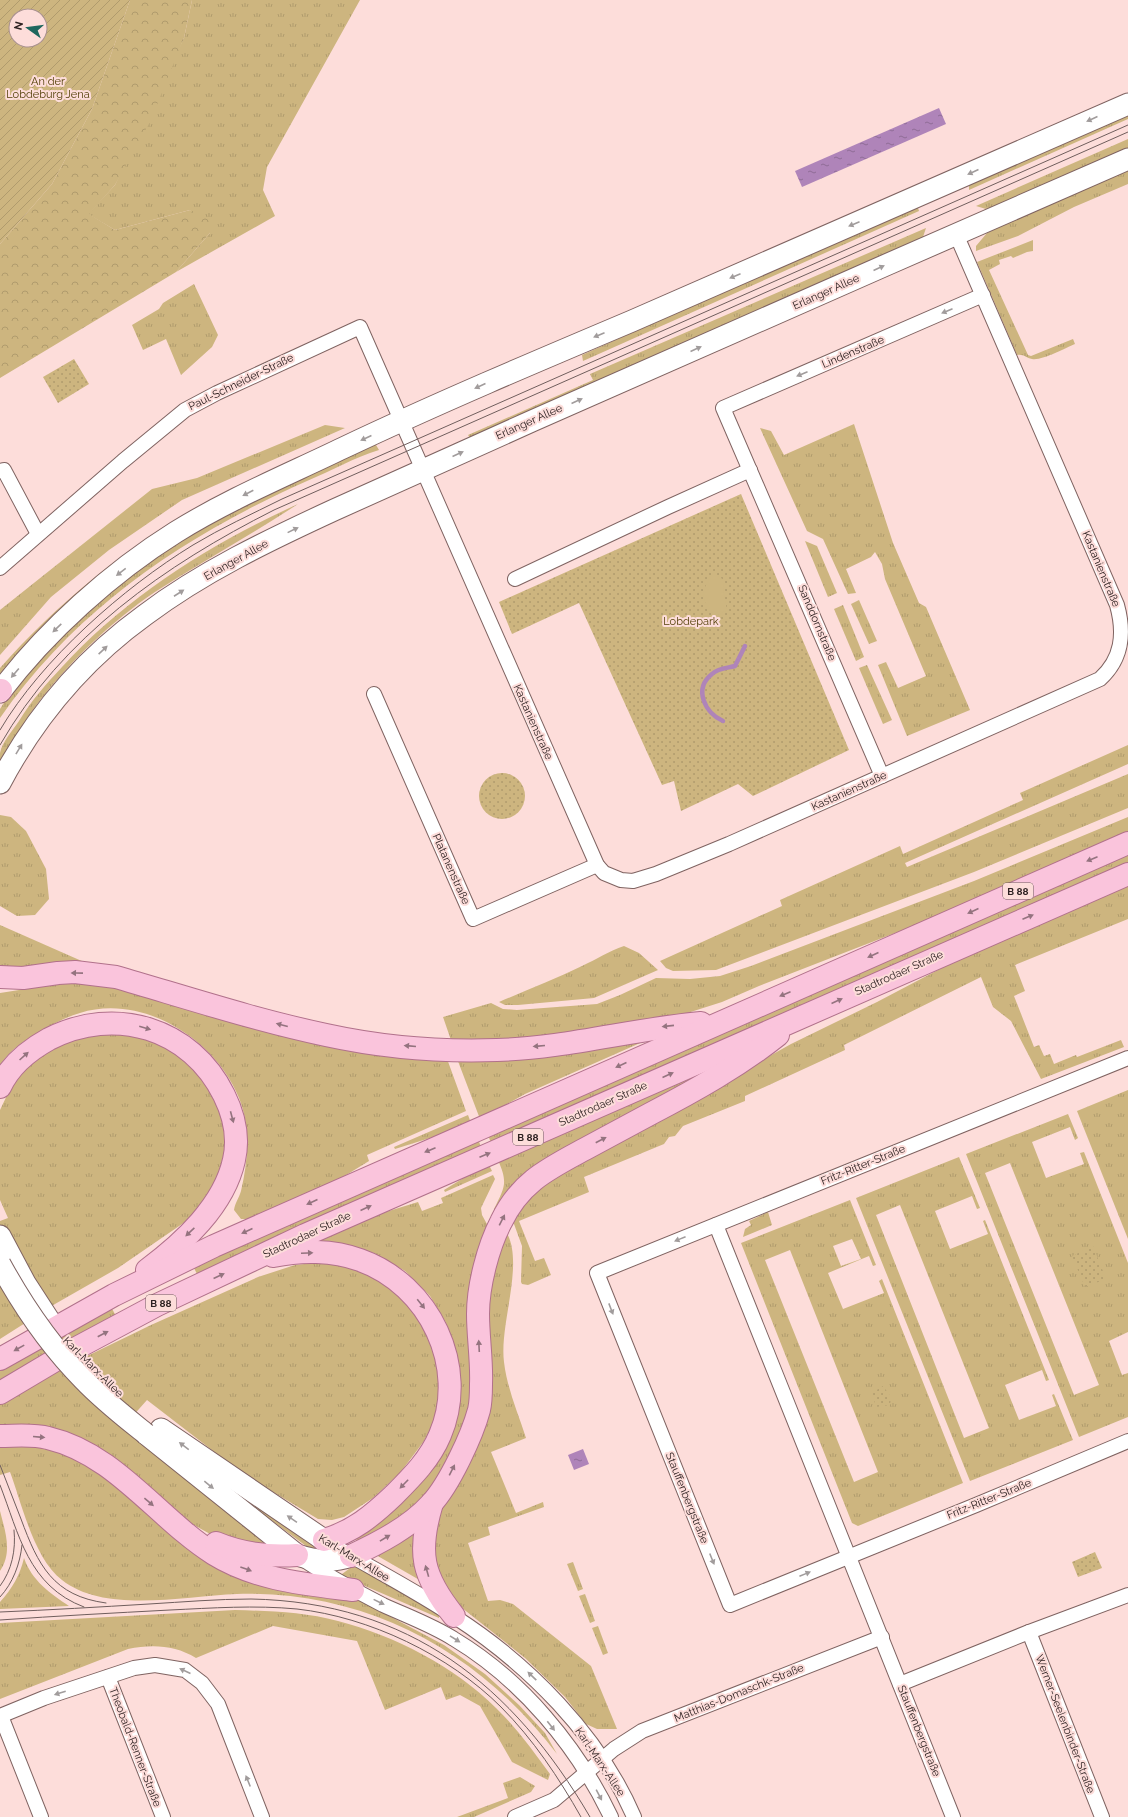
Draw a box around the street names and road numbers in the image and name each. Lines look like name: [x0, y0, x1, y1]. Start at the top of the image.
street label: Erlanger Allee: [791, 271, 862, 312]
street label: Lindenstraße: [820, 333, 887, 371]
street label: Paul-Schneider-Straße: [186, 351, 296, 413]
street label: Erlanger Allee: [494, 401, 565, 442]
street label: Kastanienstraße: [1079, 529, 1123, 609]
street label: Erlanger Allee: [202, 537, 271, 583]
street label: Sanddornstraße: [795, 583, 839, 663]
street label: Kastanienstraße: [511, 682, 556, 762]
street label: Kastanienstraße: [809, 768, 889, 813]
street label: Platanenstraße: [430, 832, 473, 907]
road number: B 88: [1003, 883, 1033, 899]
street label: Stadtrodaer Straße: [853, 947, 946, 998]
street label: Stadtrodaer Straße: [557, 1078, 650, 1129]
road number: B 88: [513, 1129, 543, 1145]
street label: Fritz-Ritter-Straße: [819, 1142, 908, 1188]
street label: Stadtrodaer Straße: [261, 1209, 353, 1261]
road number: B 88: [146, 1295, 176, 1311]
street label: Karl-Marx-Allee: [60, 1334, 126, 1400]
street label: Stauffenbergstraße: [663, 1451, 711, 1546]
street label: Fritz-Ritter-Straße: [945, 1476, 1034, 1522]
street label: Karl-Marx-Allee: [316, 1532, 392, 1584]
street label: Werner-Seelenbinder-Straße: [1033, 1653, 1098, 1796]
street label: Matthias-Domaschk-Straße: [672, 1661, 806, 1725]
street label: Stauffenbergstraße: [895, 1684, 943, 1779]
street label: Theobald-Renner-Straße: [106, 1685, 164, 1809]
street label: Karl-Marx-Allee: [572, 1725, 628, 1799]

